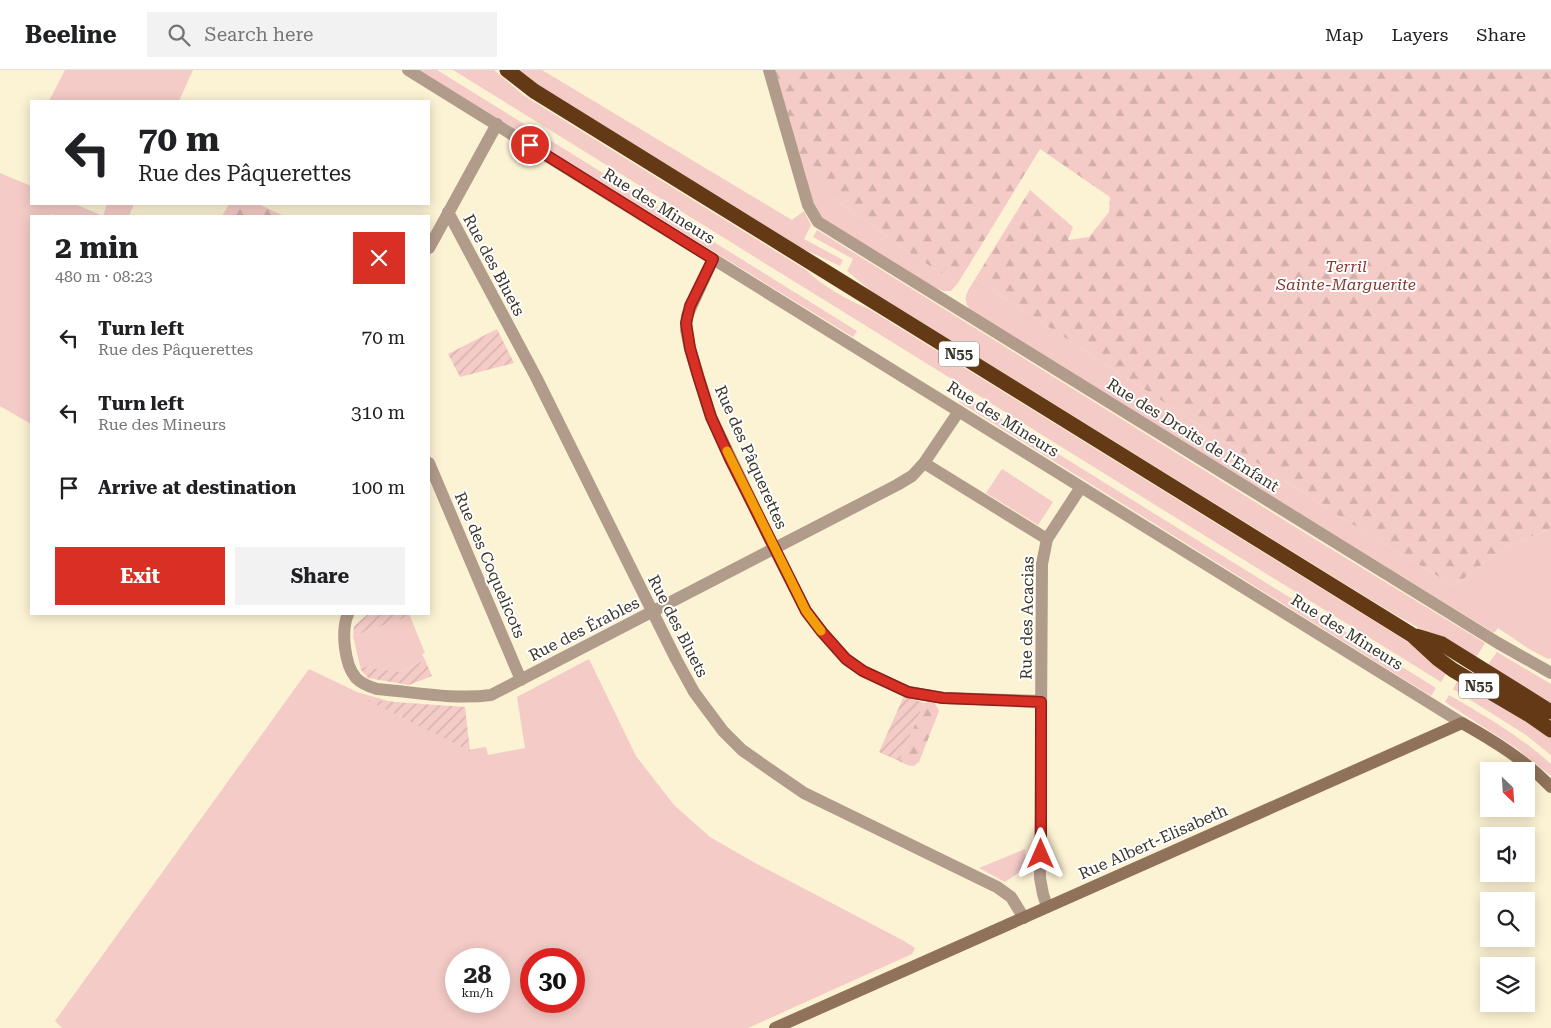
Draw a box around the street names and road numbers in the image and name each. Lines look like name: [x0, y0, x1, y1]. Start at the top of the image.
street label: Rue des Mineurs: [600, 164, 719, 248]
street label: Rue des Bluets: [459, 211, 529, 319]
road number: N55: [939, 342, 979, 366]
street label: Rue des Droits de l'Enfant: [1104, 374, 1282, 496]
street label: Rue des Mineurs: [944, 377, 1063, 461]
street label: Rue des Pâquerettes: [711, 382, 791, 532]
street label: Rue des Coquelicots: [451, 489, 530, 641]
street label: Rue des Acacias: [1016, 556, 1038, 680]
street label: Rue des Bluets: [644, 572, 712, 681]
street label: Rue des Mineurs: [1288, 590, 1407, 674]
street label: Rue des Érables: [526, 593, 643, 665]
road number: N55: [1459, 674, 1499, 698]
street label: Rue Albert-Elisabeth: [1076, 801, 1230, 883]

